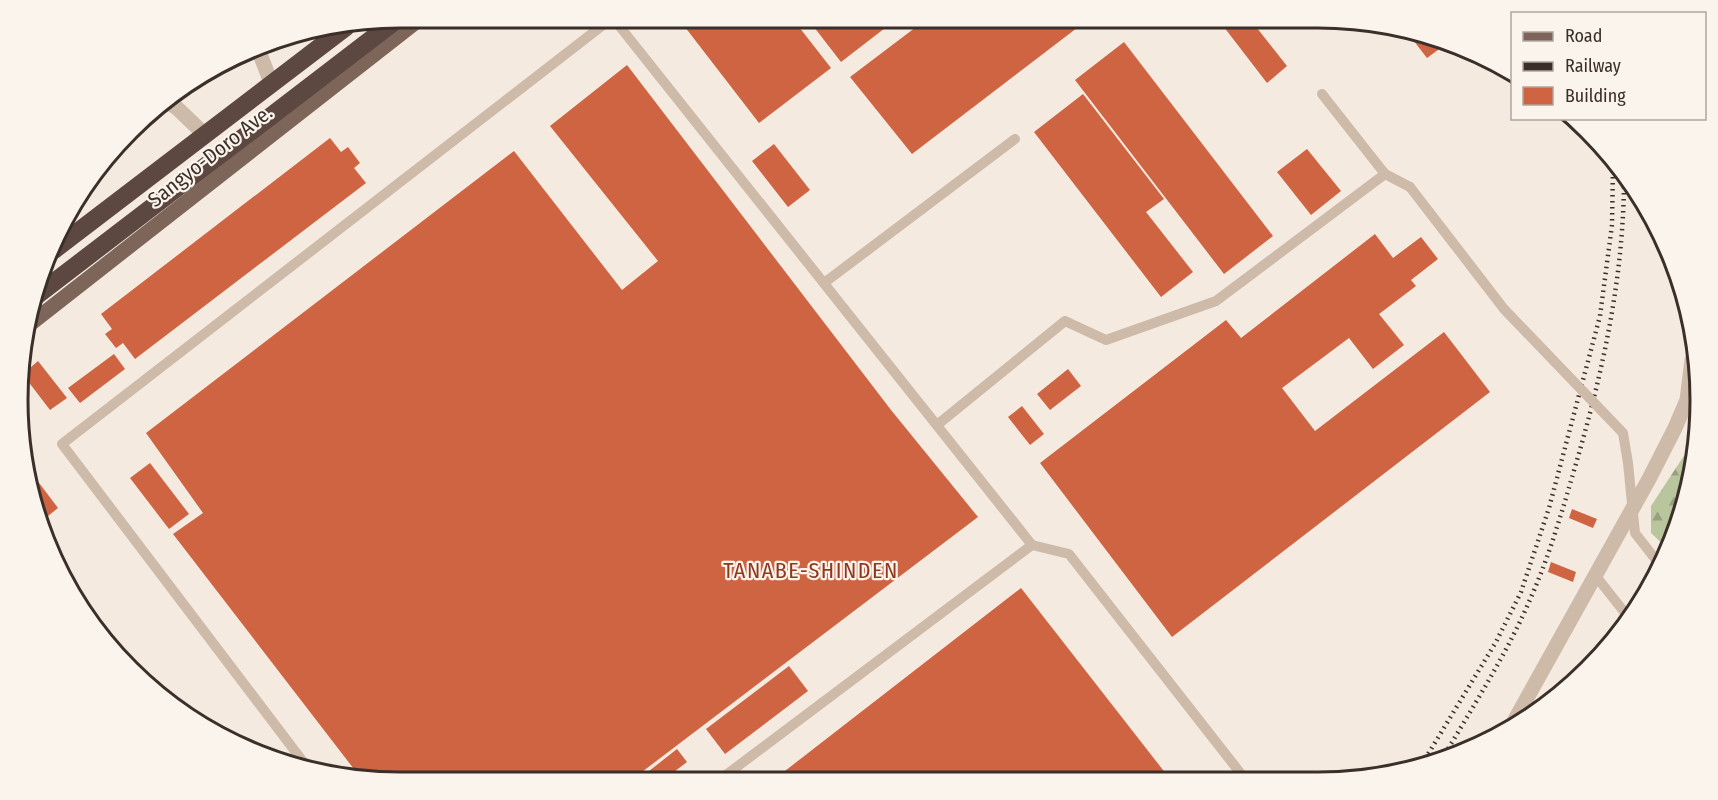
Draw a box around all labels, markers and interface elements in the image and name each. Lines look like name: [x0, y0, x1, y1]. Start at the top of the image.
legend: [1511, 12, 1706, 120]
text: Road: [1565, 25, 1602, 47]
text: Railway: [1565, 55, 1621, 77]
text: Building: [1565, 85, 1626, 107]
street label: Sangyo-Doro Ave.: [143, 99, 277, 213]
district label: TANABE-SHINDEN: [723, 557, 899, 584]

